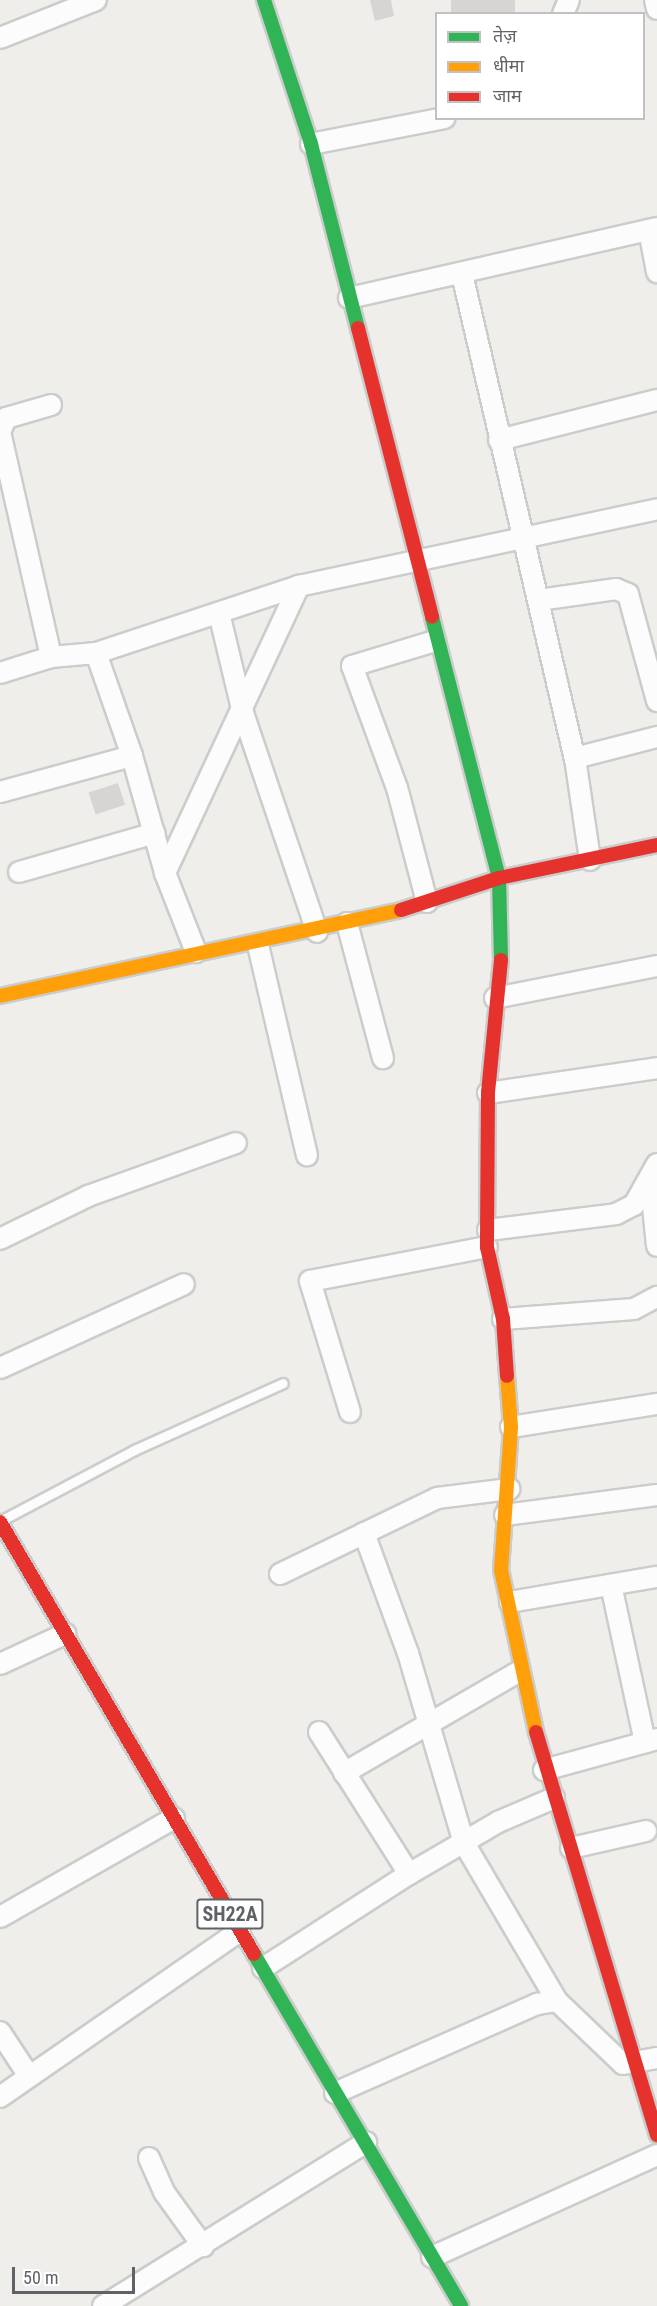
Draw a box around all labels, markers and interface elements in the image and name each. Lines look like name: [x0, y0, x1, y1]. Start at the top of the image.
legend: [435, 12, 645, 120]
text: तेज़: [493, 25, 517, 46]
text: धीमा: [493, 55, 524, 76]
text: जाम: [493, 85, 522, 106]
road number: SH22A: [196, 1897, 264, 1931]
scale bar: [15, 2255, 138, 2293]
text: 50 m: [23, 2267, 58, 2288]

